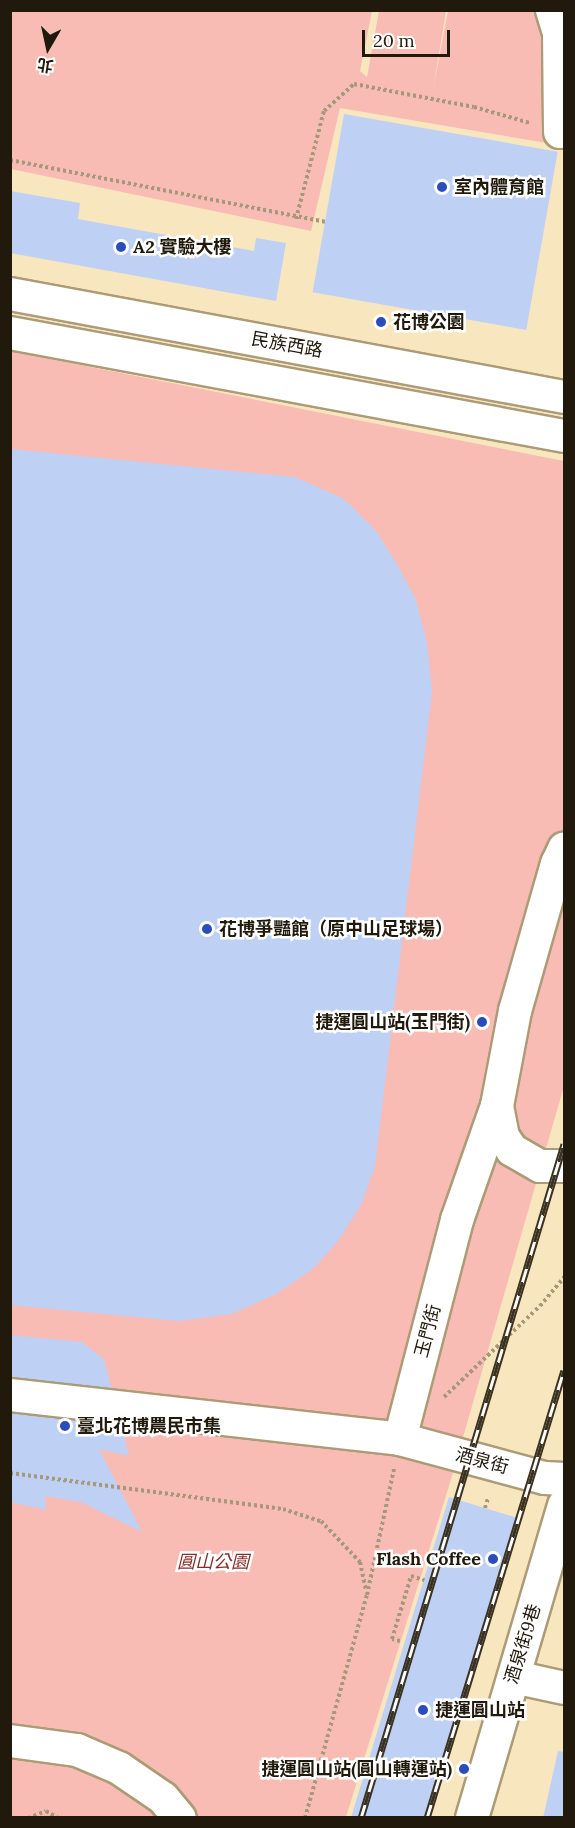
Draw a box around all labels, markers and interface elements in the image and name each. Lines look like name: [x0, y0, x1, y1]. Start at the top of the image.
north arrow: [18, 18, 78, 78]
scale bar: [365, 18, 454, 56]
text: 20 m: [373, 29, 415, 52]
text: 北: [36, 55, 55, 77]
place label: 室內體育館: [454, 176, 544, 198]
marker: 室內體育館: [435, 180, 449, 194]
place label: A2 實驗大樓: [133, 236, 232, 258]
marker: A2 實驗大樓: [114, 240, 128, 254]
place label: 花博公園: [393, 311, 465, 333]
marker: 花博公園: [374, 315, 388, 329]
street label: 民族西路: [250, 328, 324, 362]
place label: 花博爭豔館（原中山足球場）: [219, 918, 453, 940]
marker: 花博爭豔館（原中山足球場）: [200, 922, 214, 936]
place label: 捷運圓山站(玉門街): [315, 1011, 470, 1033]
marker: 捷運圓山站(玉門街): [475, 1015, 489, 1029]
street label: 玉門街: [411, 1302, 445, 1360]
place label: 臺北花博農民市集: [77, 1415, 221, 1437]
marker: 臺北花博農民市集: [58, 1419, 72, 1433]
street label: 酒泉街: [453, 1444, 511, 1478]
place label: Flash Coffee: [376, 1548, 481, 1570]
park label: 圓山公園: [177, 1551, 249, 1573]
marker: Flash Coffee: [486, 1552, 500, 1566]
street label: 酒泉街9巷: [501, 1601, 545, 1687]
place label: 捷運圓山站: [435, 1699, 525, 1721]
marker: 捷運圓山站: [416, 1703, 430, 1717]
place label: 捷運圓山站(圓山轉運站): [261, 1758, 452, 1780]
marker: 捷運圓山站(圓山轉運站): [457, 1762, 471, 1776]

